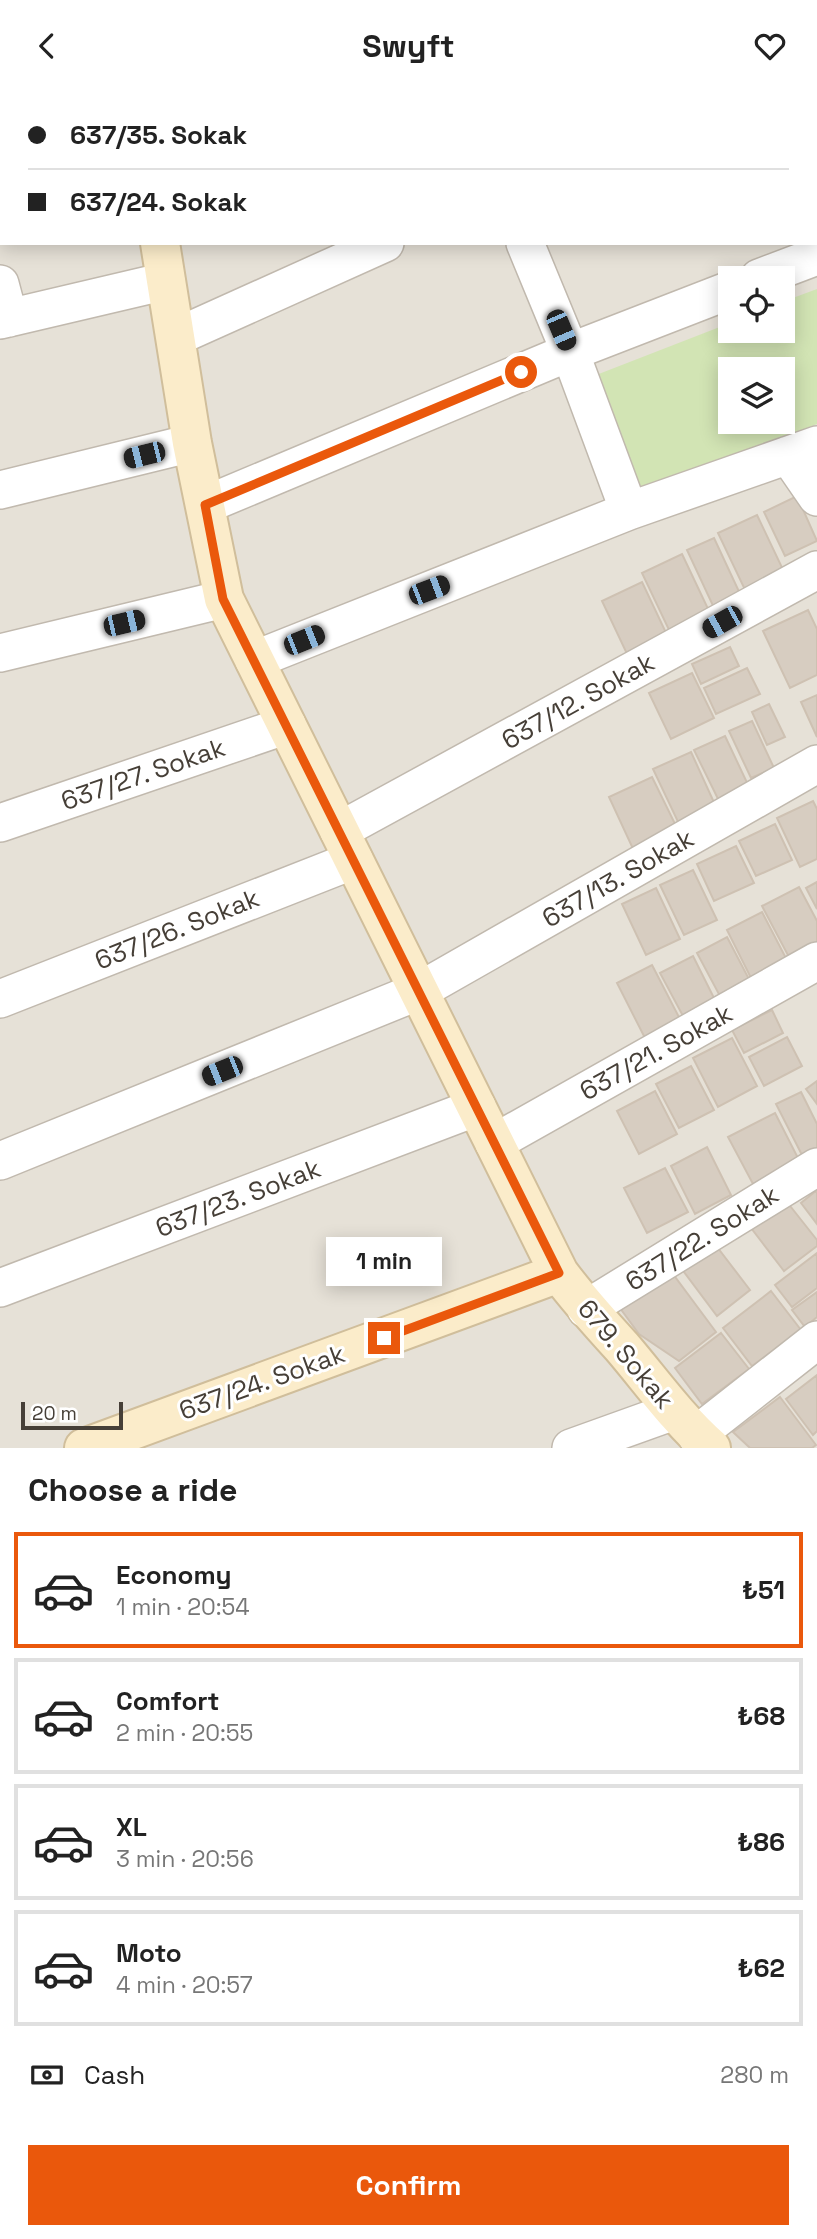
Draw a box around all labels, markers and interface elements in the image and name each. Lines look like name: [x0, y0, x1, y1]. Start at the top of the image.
text: Swyft: [362, 26, 455, 66]
icon: back: [28, 27, 66, 65]
icon: heart: [751, 27, 789, 65]
text: 637/35. Sokak: [70, 118, 247, 152]
text: 637/24. Sokak: [70, 185, 247, 219]
map controls: [718, 266, 795, 434]
button: locate: [718, 266, 795, 343]
car: [544, 307, 579, 353]
route start: [505, 356, 537, 388]
button: layers: [718, 357, 795, 434]
car: [122, 440, 167, 470]
car: [406, 573, 453, 607]
car: [699, 603, 746, 641]
car: [102, 608, 147, 638]
car: [281, 622, 328, 658]
street label: 637/12. Sokak: [496, 645, 660, 757]
street label: 637/27. Sokak: [56, 730, 230, 818]
street label: 637/13. Sokak: [536, 821, 700, 935]
street label: 637/26. Sokak: [90, 881, 264, 977]
street label: 637/21. Sokak: [574, 996, 738, 1108]
car: [199, 1053, 246, 1089]
street label: 637/23. Sokak: [151, 1151, 325, 1245]
street label: 637/22. Sokak: [619, 1177, 785, 1299]
callout: 1 min: [326, 1237, 442, 1285]
text: 1 min: [356, 1246, 412, 1276]
street label: 679. Sokak: [570, 1292, 682, 1416]
route end: [368, 1322, 400, 1354]
street label: 637/24. Sokak: [174, 1336, 350, 1428]
scale bar: [21, 1399, 122, 1431]
text: 20 m: [32, 1401, 77, 1426]
text: Choose a ride: [28, 1470, 238, 1510]
text: Economy: [116, 1558, 232, 1592]
icon: car: [32, 1559, 95, 1622]
text: ₺51: [742, 1573, 785, 1607]
text: 1 min · 20:54: [116, 1592, 250, 1622]
text: Comfort: [116, 1684, 219, 1718]
icon: car: [32, 1685, 95, 1748]
text: ₺68: [737, 1699, 785, 1733]
text: 2 min · 20:55: [116, 1718, 253, 1748]
text: XL: [116, 1810, 147, 1844]
icon: car: [32, 1811, 95, 1874]
text: ₺86: [737, 1825, 785, 1859]
text: 3 min · 20:56: [116, 1844, 254, 1874]
text: Moto: [116, 1936, 182, 1970]
icon: car: [32, 1937, 95, 2000]
text: ₺62: [738, 1951, 785, 1985]
text: 4 min · 20:57: [116, 1970, 253, 2000]
icon: cash: [28, 2056, 66, 2094]
text: Cash: [84, 2058, 145, 2092]
text: 280 m: [720, 2060, 789, 2090]
button: Confirm: [28, 2145, 789, 2225]

